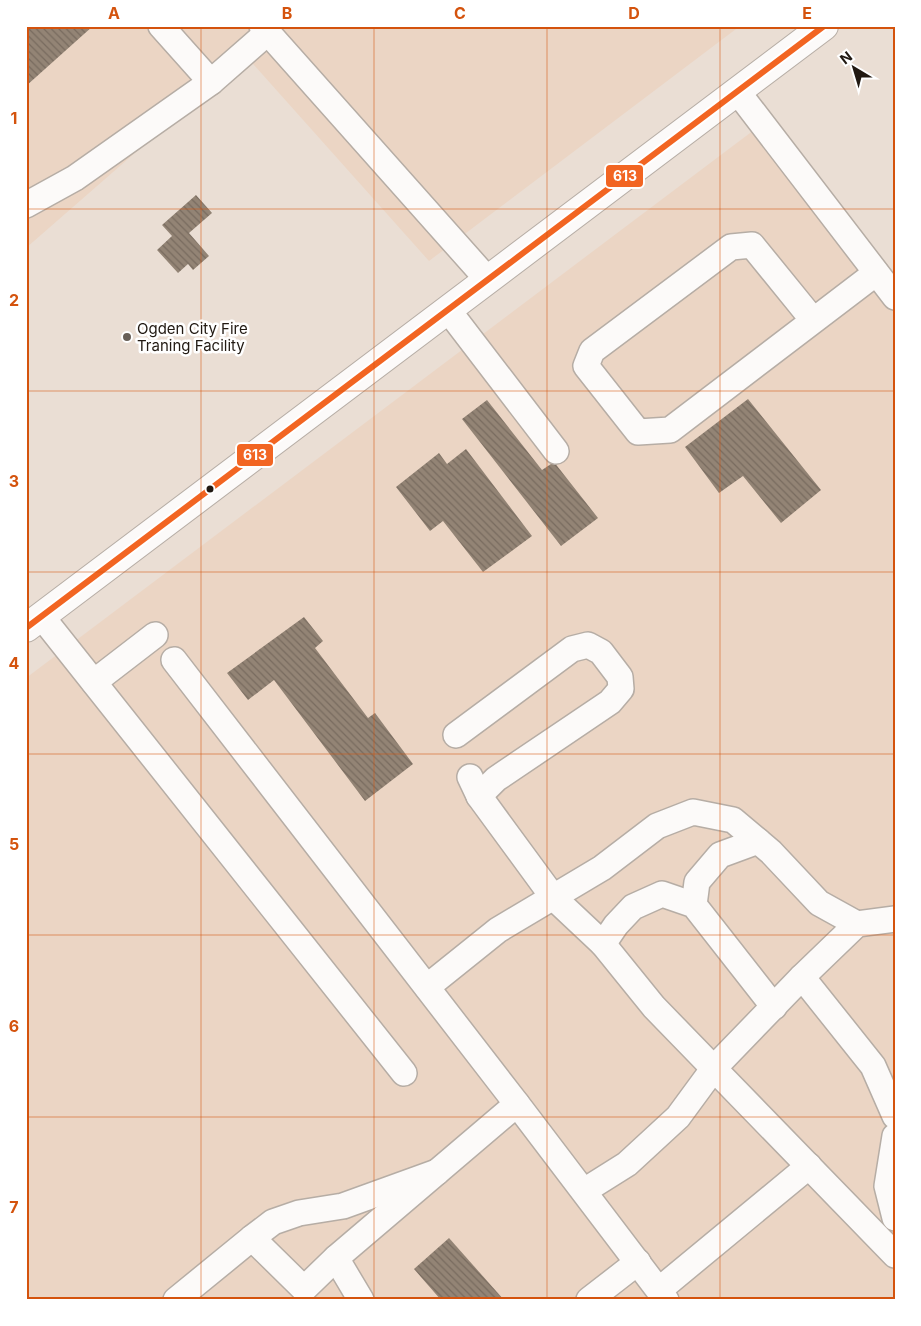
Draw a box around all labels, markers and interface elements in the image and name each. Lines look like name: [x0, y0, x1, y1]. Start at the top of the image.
text: A: [108, 3, 120, 23]
text: B: [282, 3, 292, 23]
text: C: [454, 3, 466, 23]
text: D: [628, 3, 640, 23]
text: E: [802, 3, 812, 23]
north arrow: [828, 42, 878, 92]
text: N: [836, 47, 855, 67]
text: 1: [11, 108, 17, 128]
line badge: 613: [605, 164, 644, 188]
text: 613: [613, 167, 637, 184]
text: 2: [9, 290, 19, 310]
place label: Ogden City Fire Traning Facility: [137, 319, 248, 355]
marker: Ogden City Fire Traning Facility: [121, 331, 133, 343]
line badge: 613: [236, 443, 274, 467]
text: 613: [243, 446, 267, 463]
text: 3: [9, 471, 19, 491]
unlabelled marker: [205, 484, 215, 494]
text: 4: [9, 653, 20, 673]
text: 5: [9, 834, 19, 854]
text: 6: [9, 1016, 19, 1036]
text: 7: [9, 1197, 19, 1217]

